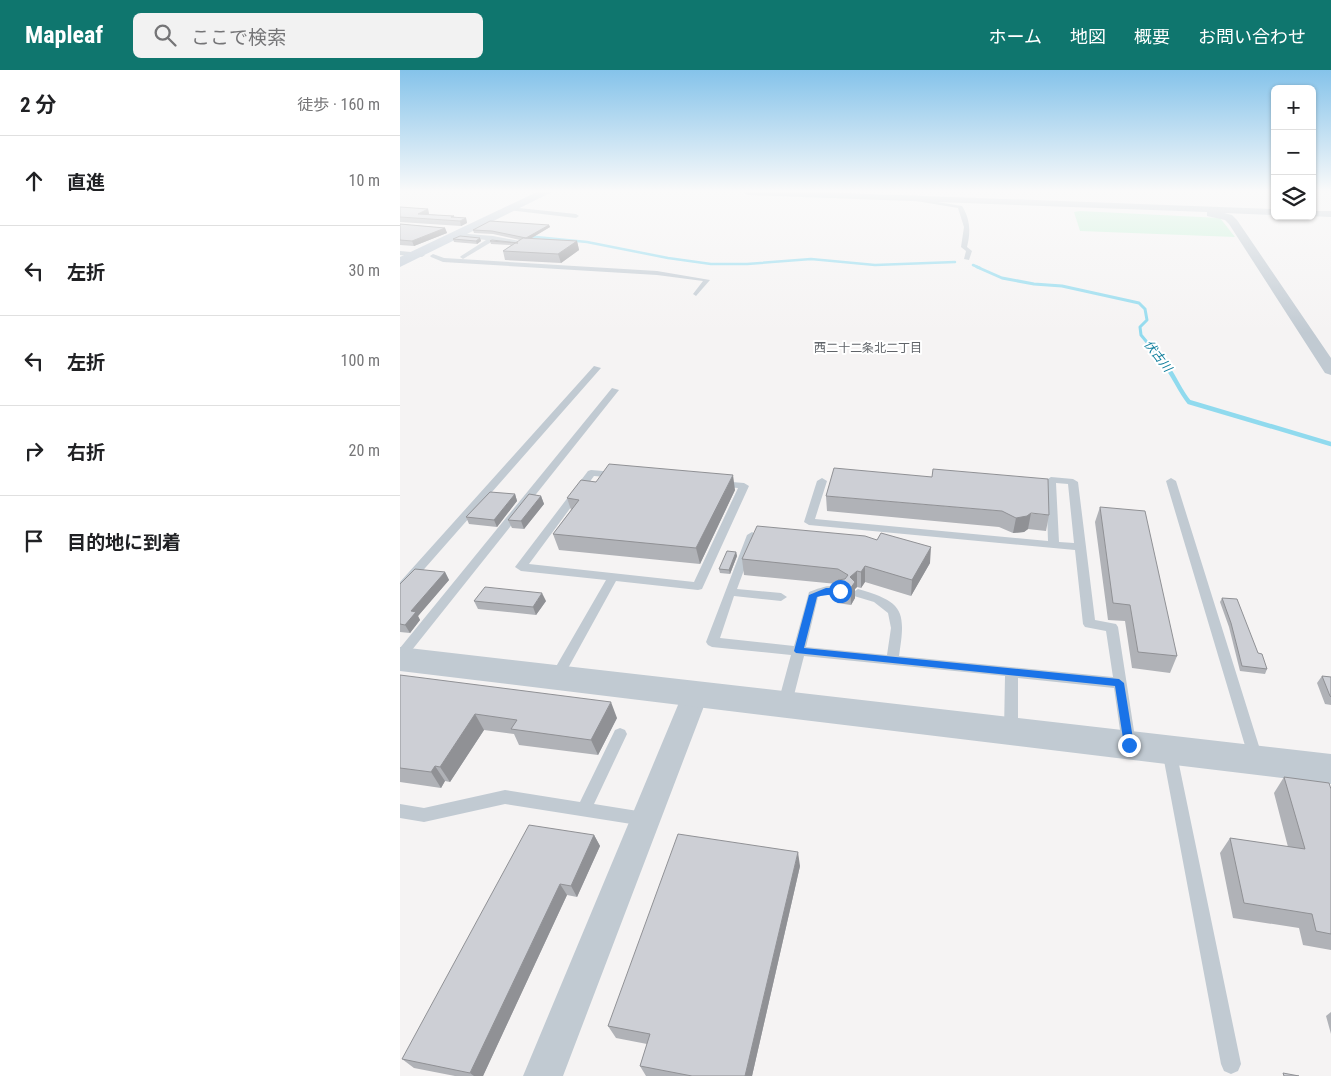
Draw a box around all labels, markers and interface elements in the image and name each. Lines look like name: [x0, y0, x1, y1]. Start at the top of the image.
search box: [133, 13, 483, 58]
text: Mapleaf: [25, 21, 103, 49]
icon: search: [151, 21, 179, 49]
text: ここで検索: [191, 26, 286, 49]
text: ホーム: [989, 26, 1042, 47]
text: 地図: [1070, 26, 1106, 47]
text: 概要: [1134, 26, 1170, 47]
text: お問い合わせ: [1198, 26, 1306, 47]
map controls: [1271, 85, 1316, 220]
button: +: [1271, 85, 1316, 130]
text: 2 分: [20, 93, 56, 117]
text: 徒歩 · 160 m: [297, 95, 380, 114]
button: −: [1271, 130, 1316, 175]
icon: ahead: [20, 167, 48, 195]
text: 直進: [67, 171, 105, 194]
text: 10 m: [348, 171, 380, 190]
button: layers: [1271, 175, 1316, 220]
icon: left: [20, 257, 48, 285]
text: 左折: [67, 261, 105, 284]
text: 30 m: [348, 261, 380, 280]
water label: 伏古川: [1141, 338, 1176, 376]
district label: 西二十二条北二丁目: [814, 341, 922, 355]
icon: left: [20, 347, 48, 375]
text: 左折: [67, 351, 105, 374]
text: 100 m: [341, 351, 380, 370]
icon: right: [20, 437, 48, 465]
text: 右折: [67, 441, 105, 464]
text: 20 m: [348, 441, 380, 460]
icon: arrive: [20, 527, 48, 555]
text: 目的地に到着: [67, 531, 181, 554]
route start: [829, 580, 852, 603]
route end: [1118, 734, 1141, 757]

